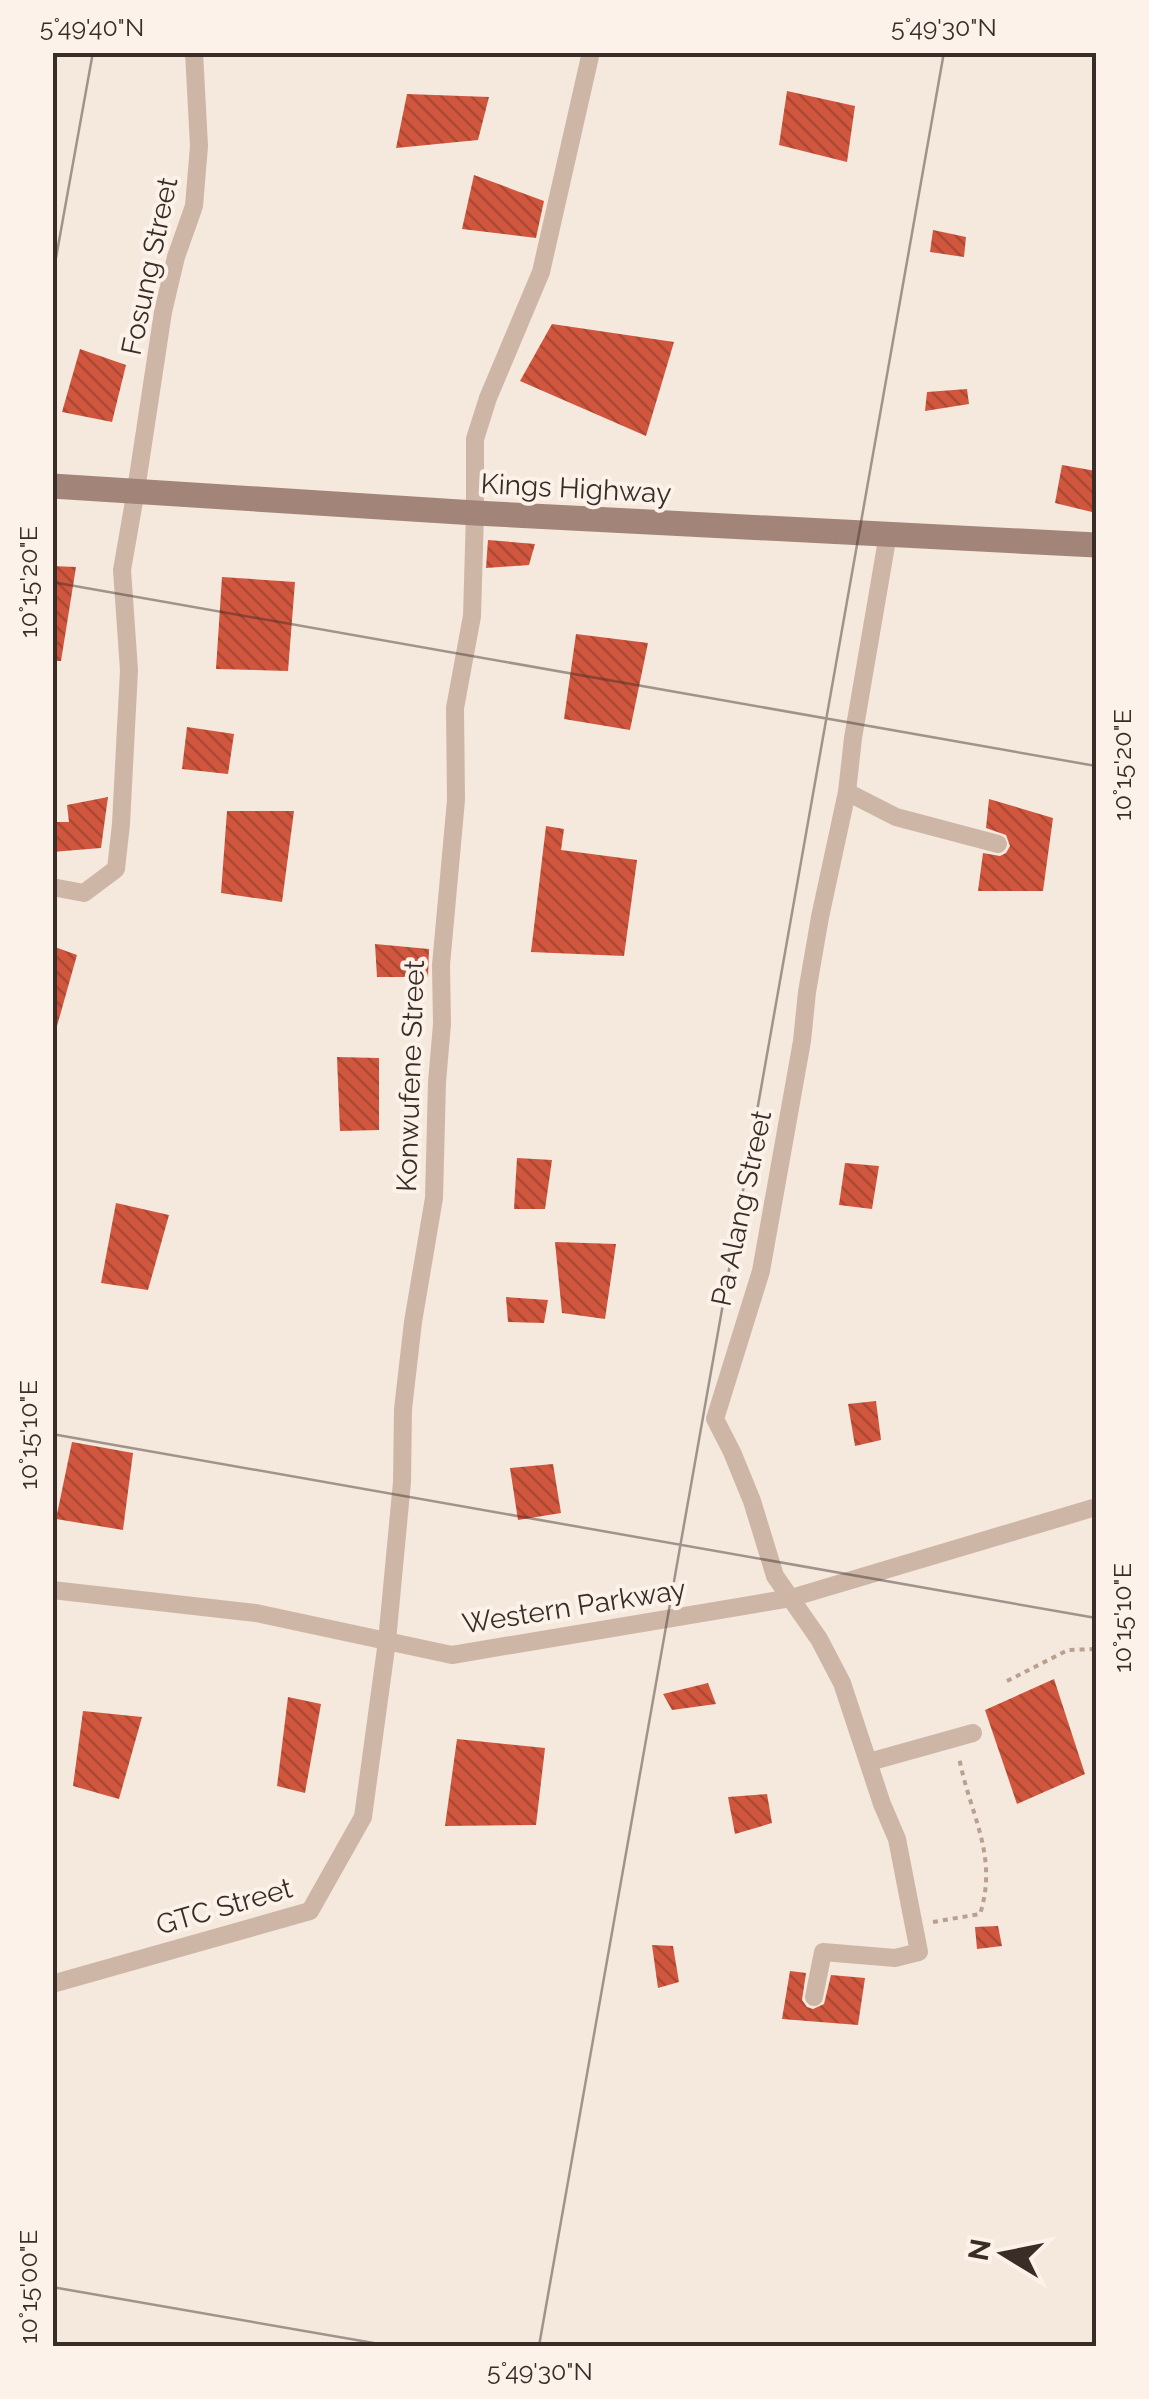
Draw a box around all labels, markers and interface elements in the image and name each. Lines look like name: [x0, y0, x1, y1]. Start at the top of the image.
text: 5°49'40"N: [40, 12, 144, 42]
text: 5°49'30"N: [891, 12, 997, 42]
street label: Fosung Street: [115, 174, 185, 358]
street label: Kings Highway: [480, 467, 672, 510]
text: 10°15'20"E: [13, 526, 43, 638]
text: 10°15'20"E: [1107, 709, 1137, 821]
street label: Konwufene Street: [390, 959, 431, 1193]
street label: Pa Alang Street: [705, 1107, 778, 1309]
text: 10°15'10"E: [13, 1380, 43, 1490]
text: 10°15'10"E: [1107, 1563, 1137, 1673]
street label: Western Parkway: [460, 1573, 688, 1640]
street label: GTC Street: [152, 1871, 297, 1942]
north arrow: [954, 2204, 1054, 2304]
text: 10°15'00"E: [13, 2230, 43, 2344]
text: N: [962, 2236, 998, 2263]
text: 5°49'30"N: [487, 2356, 593, 2386]

